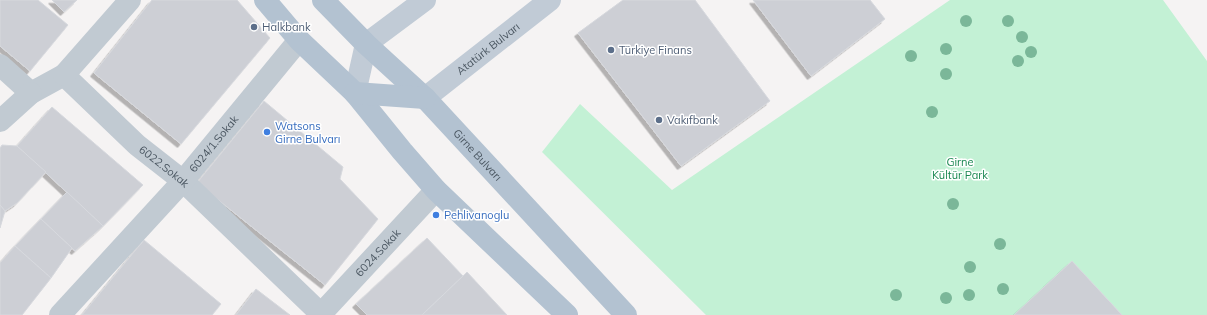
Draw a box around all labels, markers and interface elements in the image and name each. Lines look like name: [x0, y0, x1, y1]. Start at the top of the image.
street label: Atatürk Bulvarı: [453, 19, 522, 78]
place label: Halkbank: [262, 20, 311, 34]
marker: Halkbank: [249, 22, 259, 32]
place label: Türkiye Finans: [619, 43, 692, 57]
marker: Türkiye Finans: [606, 45, 616, 55]
street label: 6024/1.Sokak: [186, 112, 241, 175]
place label: Vakıfbank: [667, 113, 718, 127]
marker: Vakıfbank: [654, 115, 664, 125]
place label: Watsons Girne Bulvarı: [275, 119, 340, 146]
street label: Girne Bulvarı: [450, 126, 505, 184]
marker: Watsons Girne Bulvarı: [262, 127, 272, 137]
street label: 6022.Sokak: [136, 142, 193, 191]
park label: Girne Kültür Park: [932, 155, 988, 182]
place label: Pehlivanoglu: [444, 208, 509, 222]
marker: Pehlivanoglu: [431, 210, 441, 220]
street label: 6024.Sokak: [352, 226, 404, 279]

